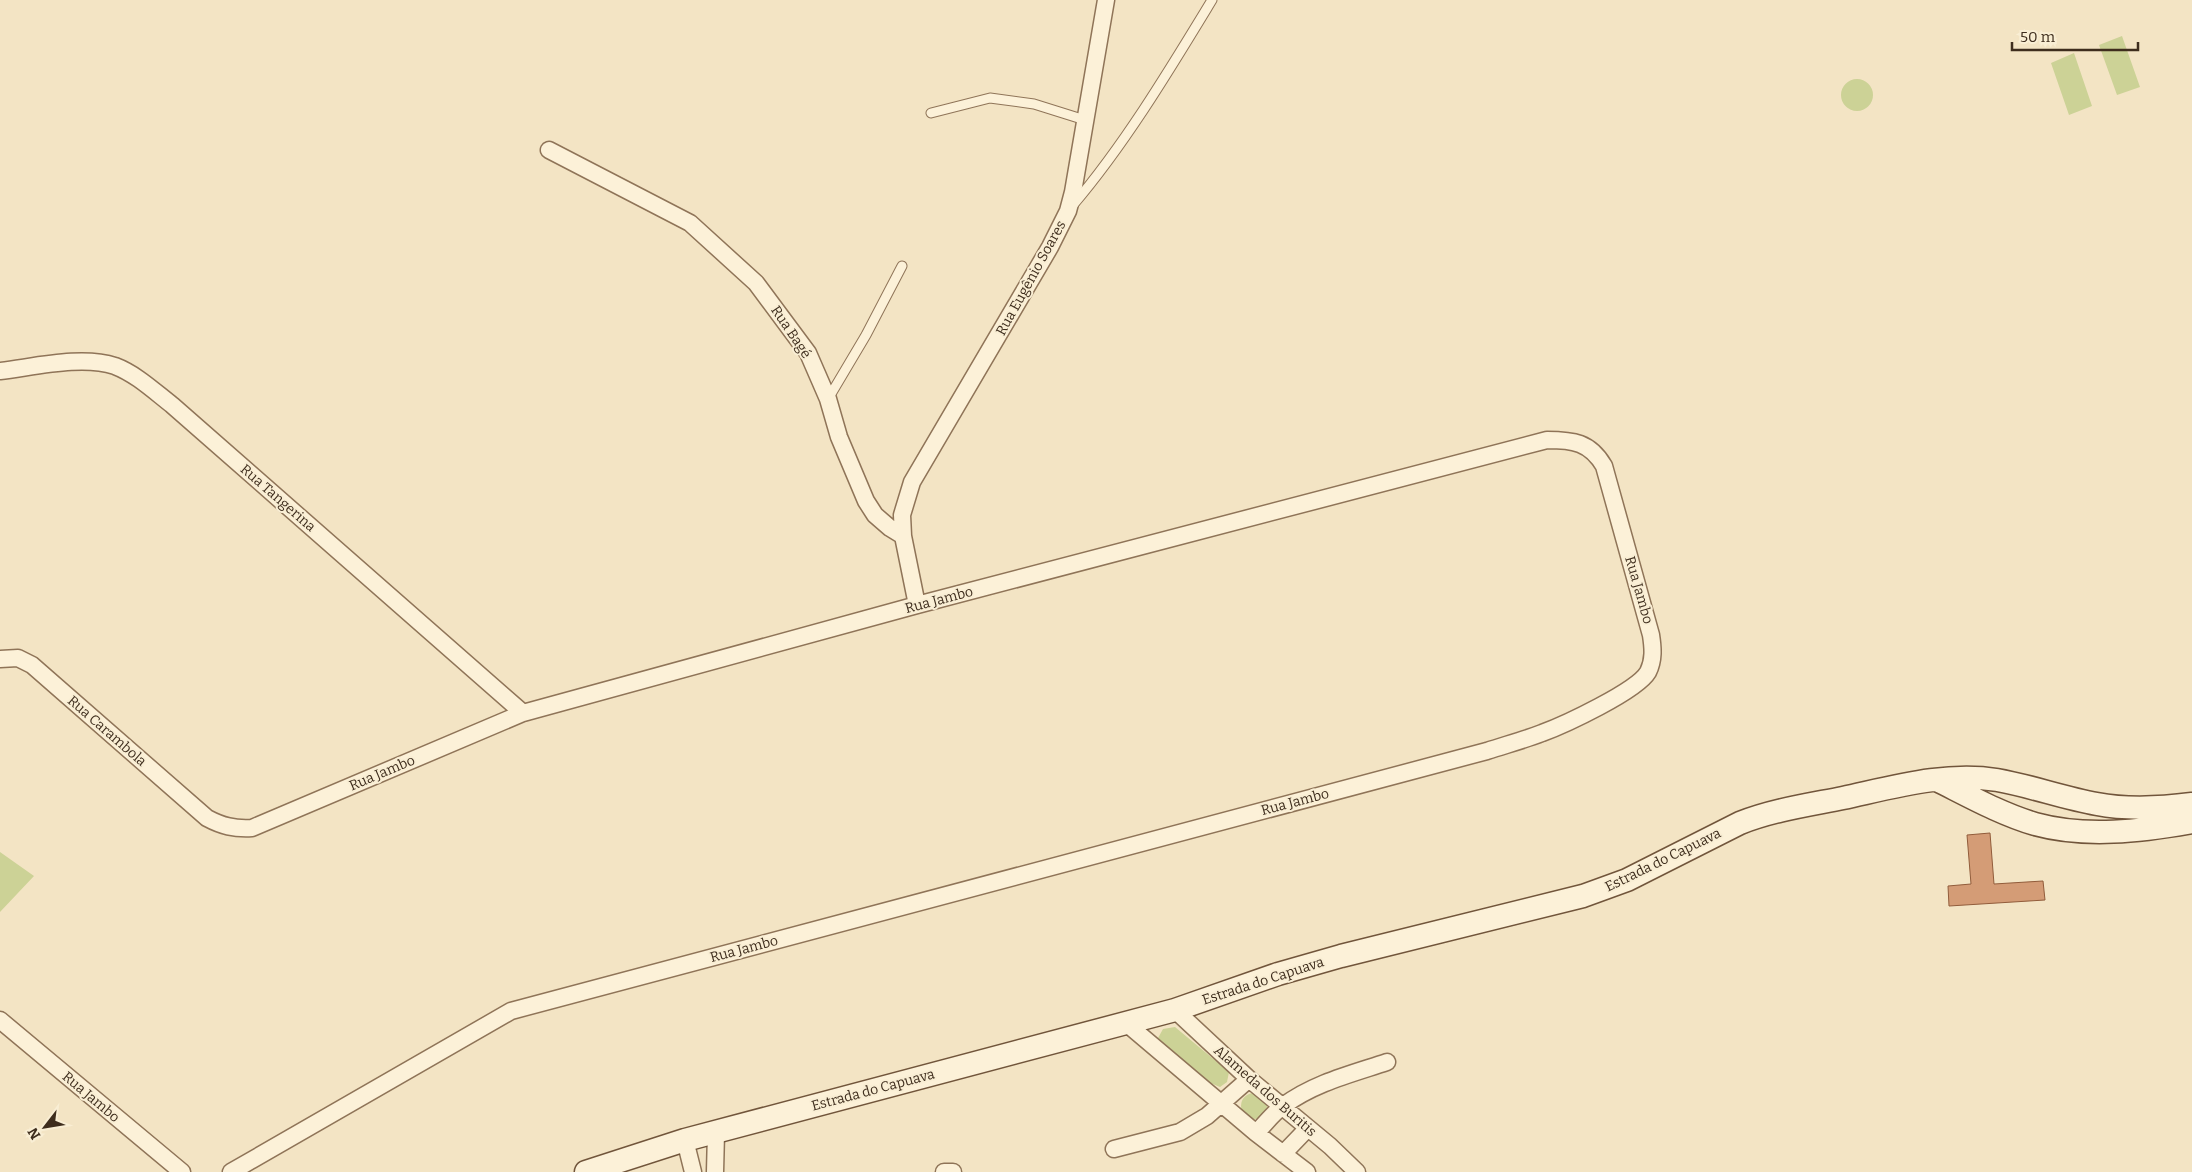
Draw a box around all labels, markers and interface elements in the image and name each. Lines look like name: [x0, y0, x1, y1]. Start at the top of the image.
scale bar: [2012, 20, 2138, 52]
text: 50 m: [2020, 28, 2056, 46]
street label: Rua Eugênio Soares: [992, 218, 1070, 338]
street label: Rua Bagé: [767, 302, 815, 362]
street label: Rua Tangerina: [237, 461, 319, 535]
street label: Rua Jambo: [1621, 554, 1657, 626]
street label: Rua Jambo: [903, 583, 975, 617]
street label: Rua Carambola: [64, 692, 150, 770]
street label: Rua Jambo: [347, 752, 417, 794]
street label: Rua Jambo: [1259, 785, 1331, 819]
street label: Estrada do Capuava: [1602, 824, 1724, 895]
street label: Rua Jambo: [708, 932, 780, 966]
street label: Estrada do Capuava: [1200, 953, 1326, 1009]
street label: Alameda dos Buritis: [1210, 1042, 1320, 1140]
street label: Estrada do Capuava: [810, 1065, 937, 1115]
street label: Rua Jambo: [59, 1068, 123, 1126]
north arrow: [20, 1102, 70, 1152]
text: N: [24, 1124, 44, 1142]

